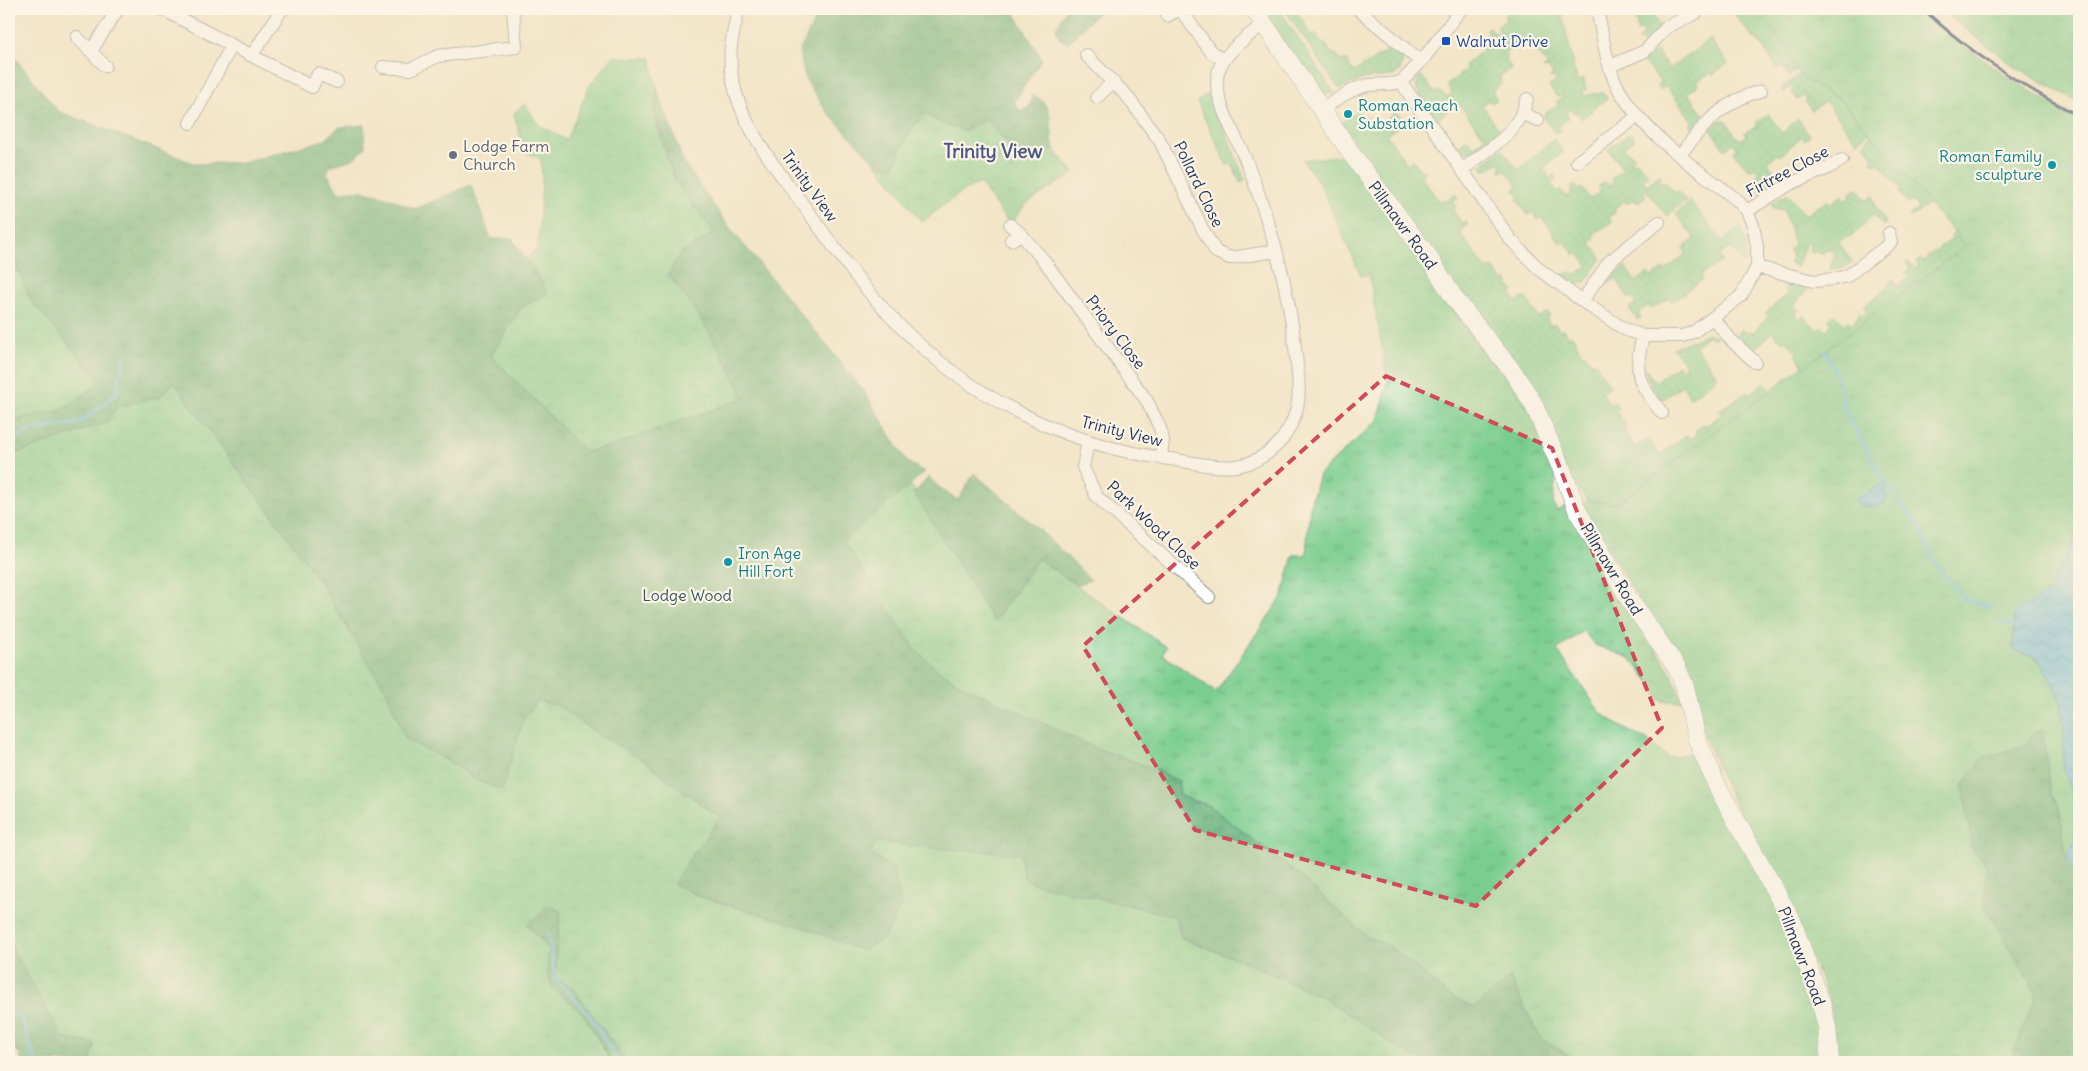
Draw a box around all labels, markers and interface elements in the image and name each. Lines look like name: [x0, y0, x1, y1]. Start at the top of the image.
place label: Walnut Drive: [1456, 31, 1548, 51]
marker: Walnut Drive: [1440, 35, 1452, 47]
place label: Roman Reach Substation: [1358, 95, 1458, 133]
marker: Roman Reach Substation: [1342, 108, 1354, 120]
place label: Lodge Farm Church: [463, 136, 549, 174]
street label: Pollard Close: [1170, 138, 1228, 230]
district label: Trinity View: [944, 139, 1043, 163]
street label: Firtree Close: [1742, 141, 1832, 201]
street label: Trinity View: [777, 146, 843, 226]
place label: Roman Family sculpture: [1939, 146, 2042, 184]
marker: Lodge Farm Church: [447, 149, 459, 161]
marker: Roman Family sculpture: [2046, 159, 2058, 171]
street label: Pillmawr Road: [1364, 177, 1442, 273]
street label: Priory Close: [1082, 291, 1150, 373]
street label: Trinity View: [1079, 411, 1165, 451]
street label: Park Wood Close: [1103, 476, 1205, 574]
street label: Pillmawr Road: [1577, 519, 1647, 619]
place label: Iron Age Hill Fort: [738, 543, 801, 581]
marker: Iron Age Hill Fort: [722, 556, 734, 568]
park label: Lodge Wood: [642, 585, 732, 605]
street label: Pillmawr Road: [1774, 904, 1830, 1008]

